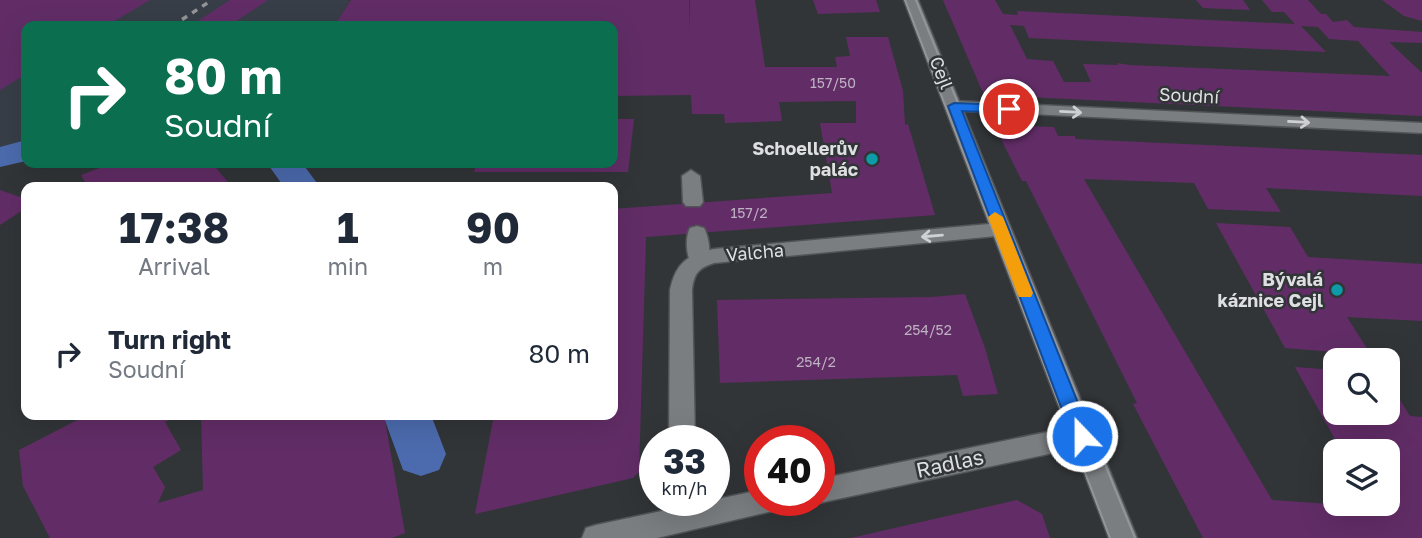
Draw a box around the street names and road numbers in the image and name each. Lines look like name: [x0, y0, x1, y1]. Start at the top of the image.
street label: Cejl: [925, 53, 958, 92]
street label: Soudní: [1158, 82, 1221, 108]
street label: Valcha: [725, 239, 785, 265]
street label: Radlas: [914, 443, 986, 483]

